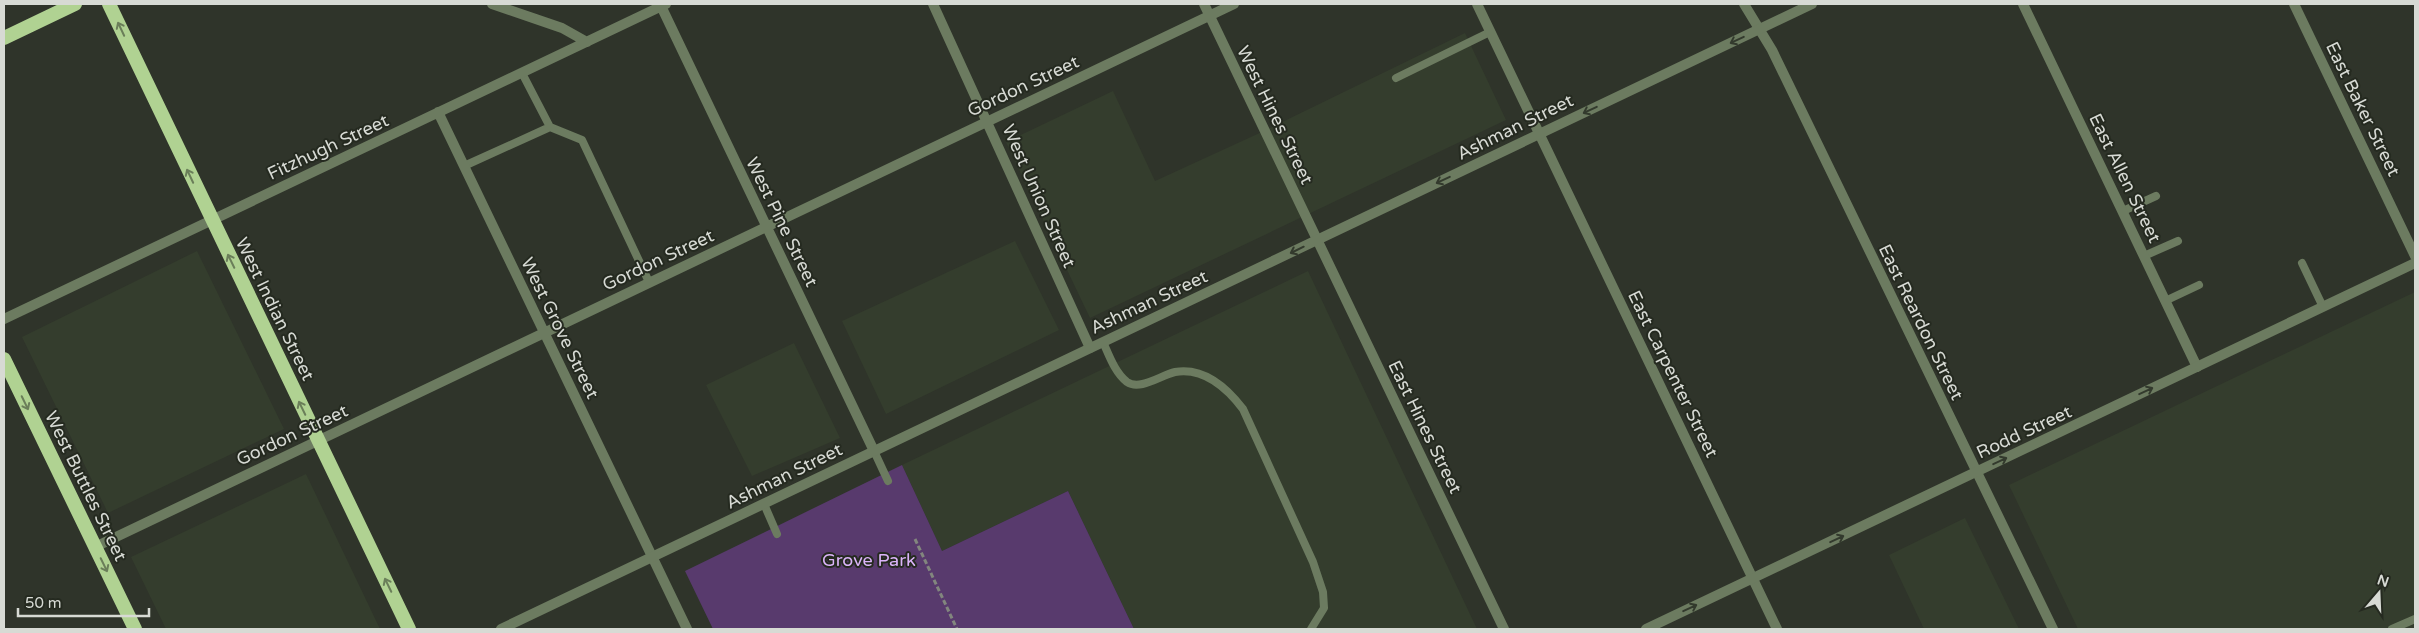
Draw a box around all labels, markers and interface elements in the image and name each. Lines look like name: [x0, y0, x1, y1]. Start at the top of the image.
one-way arrow: [115, 22, 125, 37]
one-way arrow: [1729, 35, 1744, 45]
street label: East Baker Street: [2321, 38, 2405, 180]
street label: West Hines Street: [1232, 42, 1318, 188]
street label: Gordon Street: [964, 51, 1082, 121]
street label: Ashman Street: [1453, 89, 1577, 165]
one-way arrow: [1583, 105, 1598, 115]
street label: Fitzhugh Street: [264, 109, 392, 185]
street label: East Allen Street: [2084, 110, 2166, 246]
street label: West Union Street: [998, 121, 1081, 271]
street label: West Pine Street: [741, 154, 823, 290]
one-way arrow: [185, 169, 195, 184]
one-way arrow: [1436, 175, 1451, 185]
street label: Gordon Street: [599, 225, 717, 295]
street label: West Indian Street: [231, 234, 319, 384]
street label: East Reardon Street: [1874, 240, 1968, 404]
one-way arrow: [1289, 245, 1304, 255]
one-way arrow: [226, 254, 236, 269]
street label: West Grove Street: [516, 254, 604, 402]
street label: Ashman Street: [1087, 265, 1211, 339]
street label: East Carpenter Street: [1623, 287, 1723, 461]
street label: East Hines Street: [1383, 357, 1467, 497]
one-way arrow: [2138, 386, 2153, 396]
one-way arrow: [21, 395, 30, 410]
street label: Gordon Street: [233, 400, 351, 470]
one-way arrow: [297, 400, 307, 415]
street label: Rodd Street: [1973, 400, 2075, 464]
street label: West Buttles Street: [40, 407, 132, 565]
street label: Ashman Street: [722, 438, 846, 514]
one-way arrow: [1992, 456, 2007, 466]
one-way arrow: [1829, 533, 1844, 543]
park label: Grove Park: [822, 549, 916, 571]
one-way arrow: [100, 557, 109, 572]
north arrow: [2354, 568, 2404, 618]
text: N: [2375, 571, 2391, 591]
one-way arrow: [383, 578, 392, 593]
scale bar: [18, 586, 149, 618]
text: 50 m: [25, 594, 62, 612]
one-way arrow: [1682, 603, 1697, 613]

